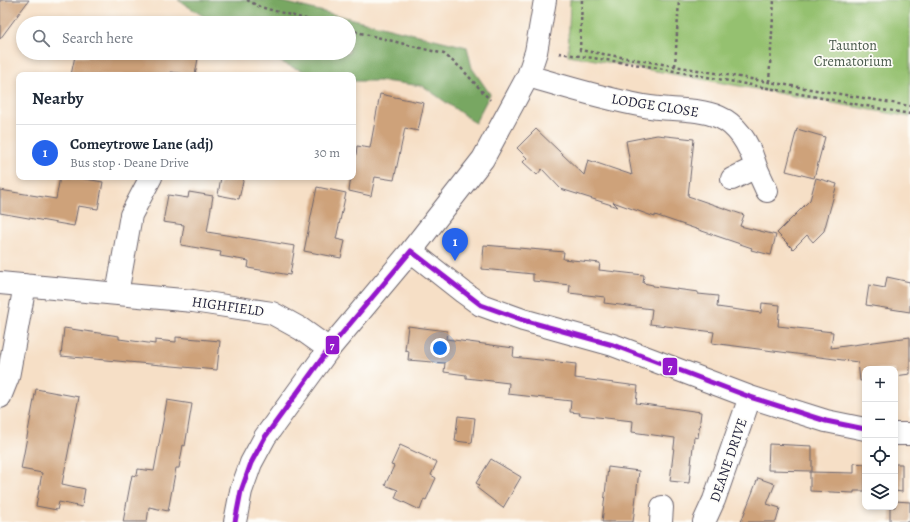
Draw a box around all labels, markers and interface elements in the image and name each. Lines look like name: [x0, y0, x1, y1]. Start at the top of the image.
search box: [16, 16, 356, 60]
icon: search: [30, 27, 52, 49]
text: Search here: [62, 28, 133, 48]
park label: Taunton Crematorium: [814, 36, 892, 71]
text: Nearby: [32, 87, 83, 110]
street label: LODGE CLOSE: [610, 89, 700, 122]
text: Comeytrowe Lane (adj): [70, 134, 213, 154]
text: 1: [43, 144, 47, 161]
text: 30 m: [314, 144, 340, 161]
text: Bus stop · Deane Drive: [70, 154, 189, 171]
pin: 1: [442, 228, 468, 261]
street label: HIGHFIELD: [191, 292, 265, 321]
line badge: 7: [325, 335, 340, 355]
text: 7: [330, 338, 335, 353]
your location: [430, 338, 450, 358]
line badge: 7: [662, 357, 678, 376]
text: 7: [668, 360, 673, 375]
map controls: [862, 366, 898, 510]
button: +: [862, 366, 898, 402]
button: −: [862, 402, 898, 438]
street label: DEANE DRIVE: [705, 416, 752, 505]
button: locate: [862, 438, 898, 474]
button: layers: [862, 474, 898, 510]

